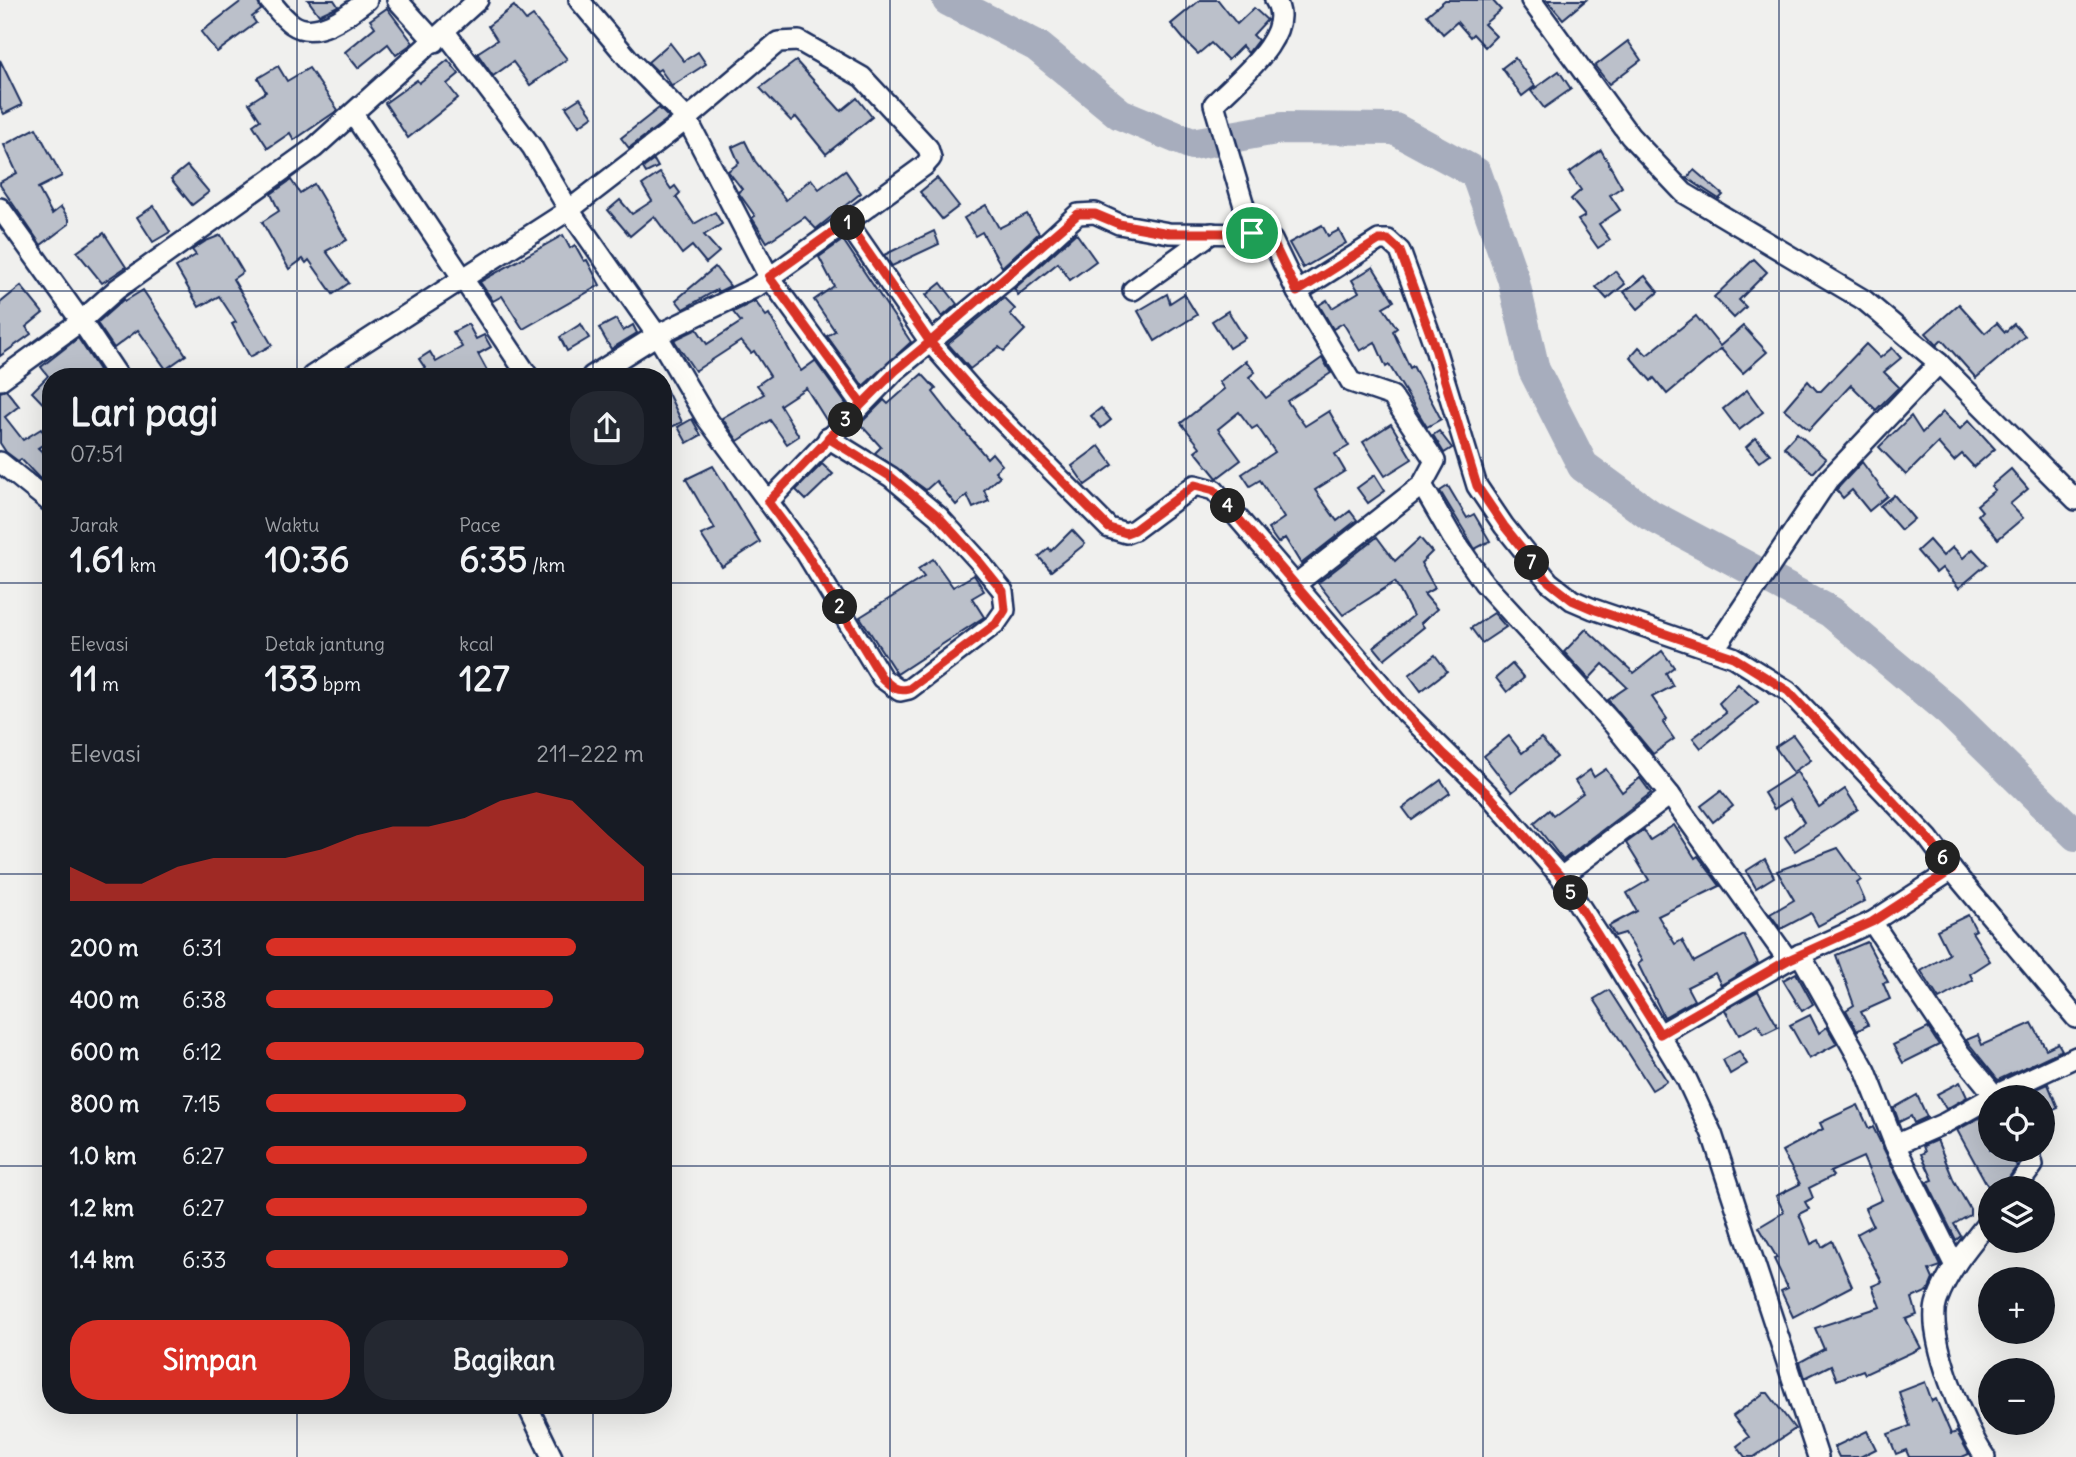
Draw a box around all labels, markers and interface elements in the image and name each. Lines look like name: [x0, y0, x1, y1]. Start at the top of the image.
pin: [1222, 203, 1282, 263]
pin: 1: [830, 206, 866, 241]
text: 1: [844, 210, 851, 234]
icon: arrive: [1233, 214, 1271, 252]
text: Lari pagi: [70, 389, 218, 436]
button: share: [570, 391, 644, 465]
pin: 3: [828, 402, 864, 438]
text: 3: [840, 407, 851, 431]
text: 07:51: [70, 439, 124, 468]
pin: 4: [1210, 489, 1246, 524]
text: 4: [1222, 493, 1233, 517]
text: Jarak: [70, 513, 119, 537]
text: Waktu: [265, 513, 319, 537]
text: Pace: [459, 513, 501, 537]
text: 1.61: [70, 537, 125, 581]
text: 10:36: [265, 537, 350, 581]
text: 6:35: [459, 537, 527, 581]
pin: 7: [1514, 546, 1550, 580]
text: 7: [1527, 550, 1536, 574]
text: km: [125, 553, 156, 577]
text: /km: [527, 553, 565, 577]
pin: 2: [822, 590, 858, 624]
text: 2: [834, 594, 845, 618]
text: Elevasi: [70, 632, 129, 656]
text: Detak jantung: [265, 632, 385, 656]
text: kcal: [459, 632, 494, 656]
text: 11: [70, 656, 98, 700]
text: 133: [265, 656, 318, 700]
text: 127: [459, 656, 510, 700]
text: m: [98, 672, 119, 696]
text: bpm: [318, 672, 361, 696]
text: Elevasi: [70, 739, 141, 768]
text: 211–222 m: [537, 739, 644, 768]
pin: 6: [1926, 840, 1960, 876]
text: 6: [1937, 845, 1948, 869]
pin: 5: [1554, 876, 1588, 910]
text: 5: [1565, 880, 1576, 904]
text: 200 m: [70, 933, 139, 962]
text: 6:31: [182, 933, 222, 962]
text: 400 m: [70, 985, 139, 1014]
text: 6:38: [182, 985, 227, 1014]
text: 600 m: [70, 1037, 139, 1066]
text: 6:12: [182, 1037, 222, 1066]
map controls: [1978, 1085, 2055, 1435]
button: locate: [1978, 1085, 2055, 1162]
text: 800 m: [70, 1089, 139, 1118]
text: 7:15: [182, 1089, 221, 1118]
text: 1.0 km: [70, 1141, 136, 1170]
text: 6:27: [182, 1141, 224, 1170]
button: layers: [1978, 1176, 2055, 1253]
text: 1.2 km: [70, 1193, 134, 1222]
text: 6:27: [182, 1193, 224, 1222]
text: 1.4 km: [70, 1245, 134, 1274]
text: 6:33: [182, 1245, 227, 1274]
button: +: [1978, 1267, 2055, 1344]
button: Simpan: [70, 1320, 350, 1400]
button: Bagikan: [364, 1320, 644, 1400]
button: −: [1978, 1358, 2055, 1435]

